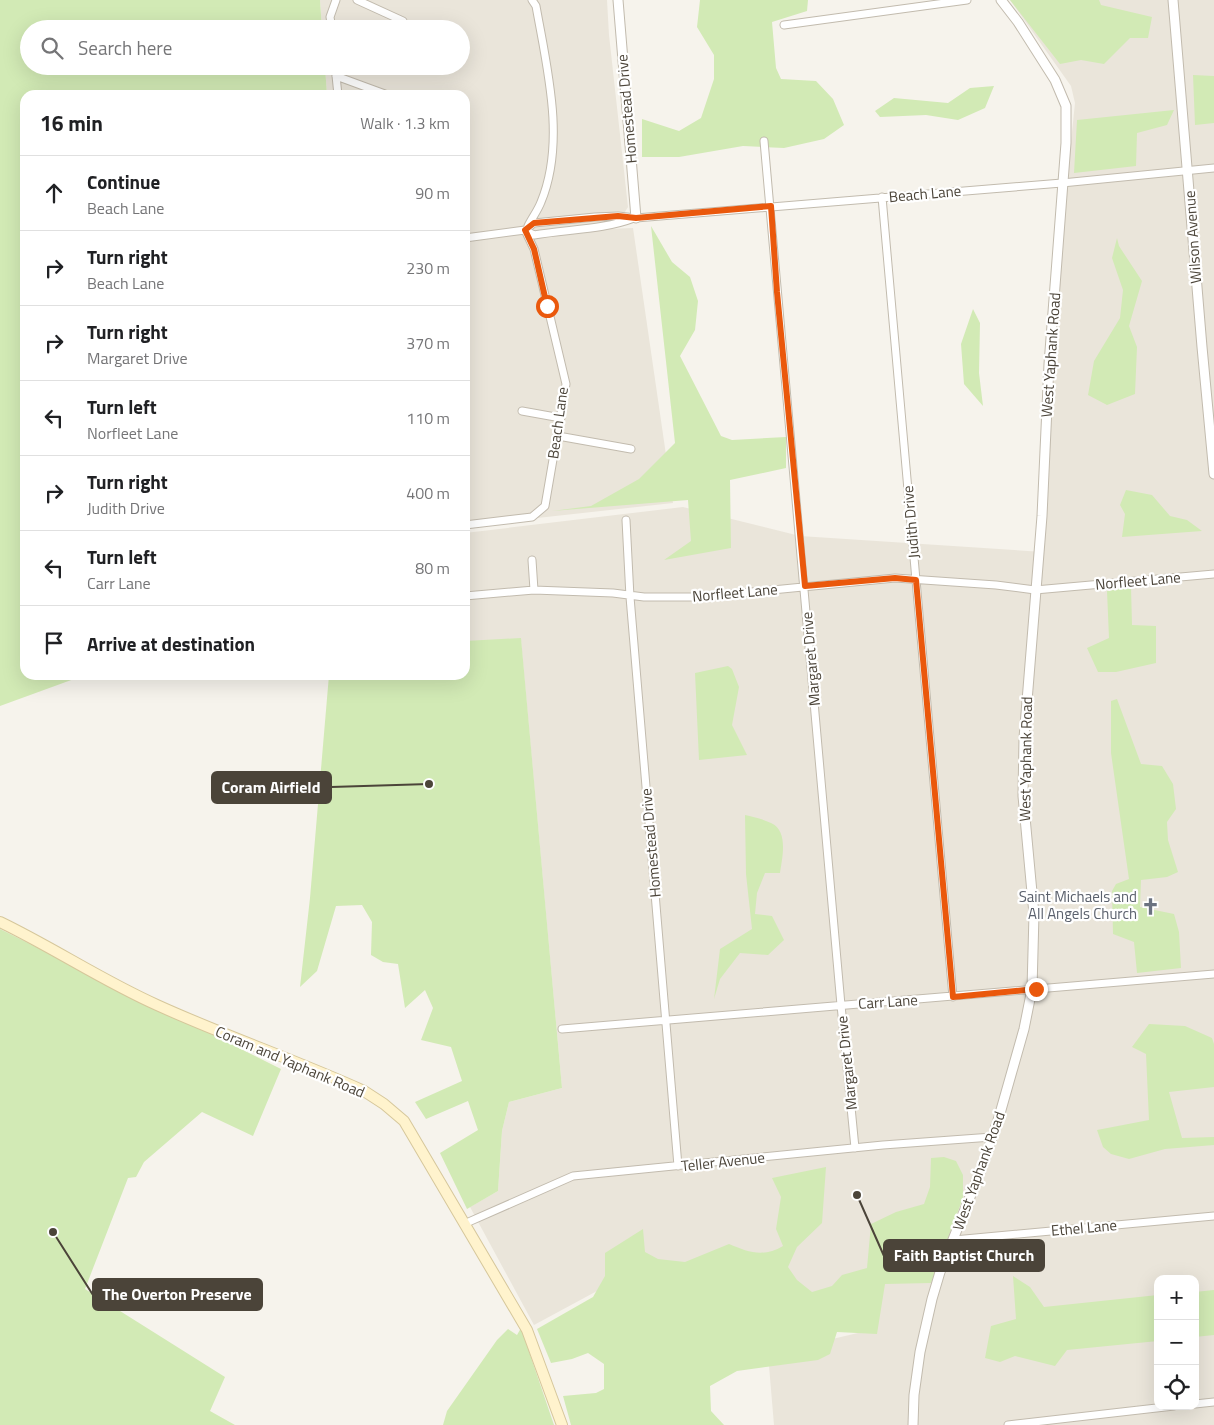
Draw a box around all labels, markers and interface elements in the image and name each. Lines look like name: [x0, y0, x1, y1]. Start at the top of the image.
search box: [20, 20, 470, 75]
text: Search here: [78, 33, 172, 62]
icon: search: [38, 34, 66, 62]
street label: Homestead Drive: [610, 54, 643, 165]
text: 16 min: [40, 107, 103, 139]
text: Walk · 1.3 km: [360, 111, 450, 135]
text: Continue: [87, 167, 160, 196]
icon: ahead: [40, 179, 68, 207]
street label: Beach Lane: [888, 179, 962, 208]
text: 90 m: [415, 181, 450, 205]
street label: Wilson Avenue: [1178, 190, 1207, 284]
text: Beach Lane: [87, 196, 164, 220]
text: Turn right: [87, 242, 168, 271]
icon: right: [40, 254, 68, 282]
text: 230 m: [406, 256, 450, 280]
text: Beach Lane: [87, 271, 164, 295]
street label: West Yaphank Road: [1035, 292, 1066, 418]
route start: [536, 295, 559, 318]
text: Turn right: [87, 317, 168, 346]
icon: right: [40, 329, 68, 357]
text: 370 m: [406, 331, 450, 355]
text: Margaret Drive: [87, 346, 188, 370]
street label: Beach Lane: [541, 385, 574, 460]
text: Turn left: [87, 392, 157, 421]
icon: left: [40, 404, 68, 432]
text: 110 m: [406, 406, 450, 430]
text: Norfleet Lane: [87, 421, 178, 445]
text: Turn right: [87, 467, 168, 496]
icon: right: [40, 479, 68, 507]
text: 400 m: [406, 481, 450, 505]
street label: Judith Drive: [896, 485, 925, 559]
text: Judith Drive: [87, 496, 165, 520]
text: Turn left: [87, 542, 157, 571]
icon: left: [40, 554, 68, 582]
text: 80 m: [415, 556, 450, 580]
street label: Norfleet Lane: [1094, 565, 1182, 596]
text: Carr Lane: [87, 571, 151, 595]
street label: Norfleet Lane: [691, 577, 779, 608]
street label: Margaret Drive: [795, 611, 826, 707]
icon: arrive: [40, 629, 68, 657]
text: Arrive at destination: [87, 629, 255, 658]
street label: West Yaphank Road: [1013, 696, 1038, 822]
callout: Coram Airfield: [212, 772, 331, 803]
text: Coram Airfield: [222, 775, 320, 799]
street label: Homestead Drive: [634, 788, 667, 899]
place label: Saint Michaels and All Angels Church: [1019, 885, 1137, 925]
church icon: Saint Michaels and All Angels Church: [1141, 896, 1161, 916]
route end: [1025, 978, 1048, 1001]
street label: Carr Lane: [857, 988, 919, 1015]
street label: Margaret Drive: [830, 1015, 863, 1111]
street label: Coram and Yaphank Road: [212, 1020, 369, 1103]
street label: West Yaphank Road: [946, 1108, 1011, 1234]
street label: Teller Avenue: [680, 1146, 766, 1177]
street label: Ethel Lane: [1050, 1213, 1118, 1242]
callout: Faith Baptist Church: [884, 1240, 1044, 1271]
text: Faith Baptist Church: [894, 1243, 1034, 1267]
map controls: [1154, 1275, 1199, 1410]
button: +: [1154, 1275, 1199, 1320]
callout: The Overton Preserve: [93, 1279, 262, 1310]
text: The Overton Preserve: [102, 1282, 252, 1306]
button: −: [1154, 1320, 1199, 1365]
button: locate: [1154, 1365, 1199, 1410]

